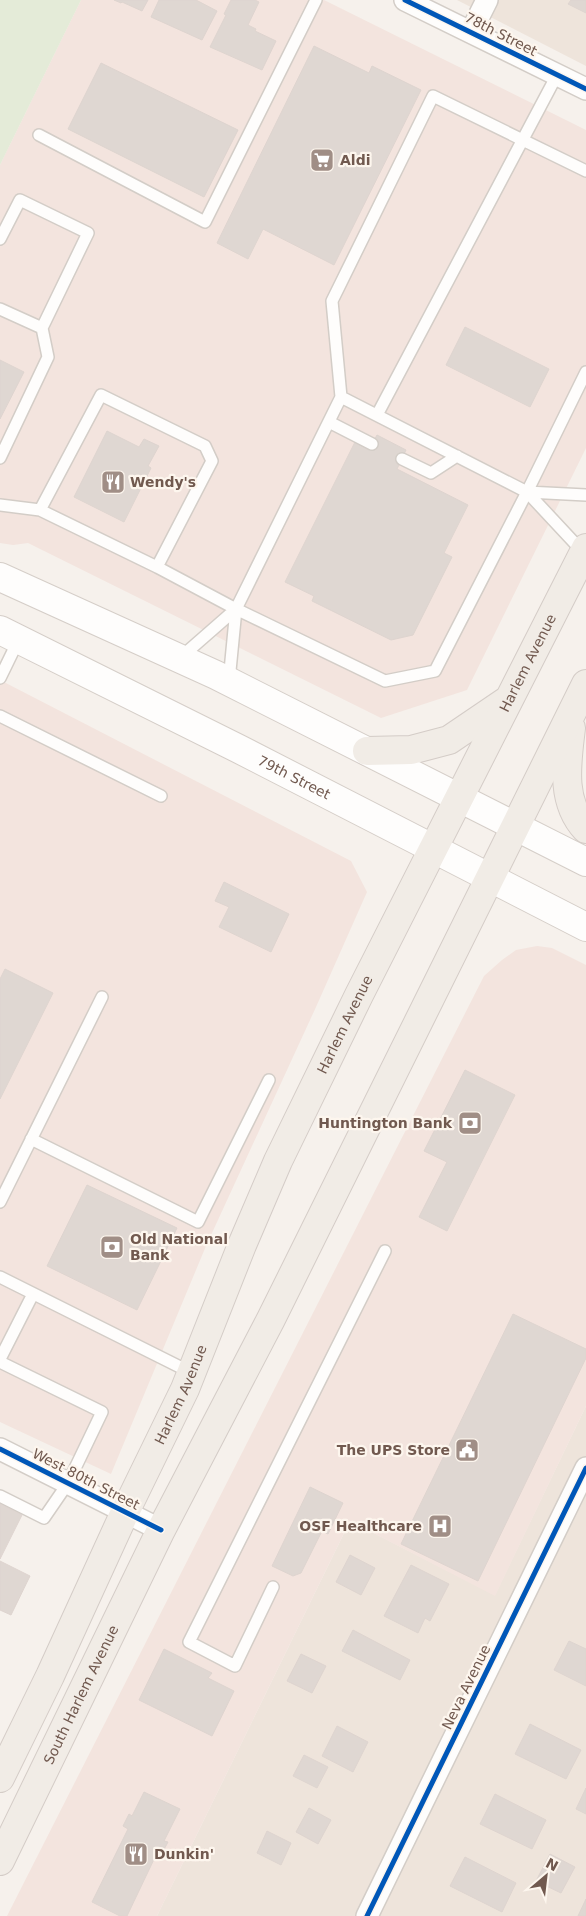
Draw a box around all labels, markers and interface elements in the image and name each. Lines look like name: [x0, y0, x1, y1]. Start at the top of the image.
street label: 78th Street: [462, 9, 540, 59]
supermarket icon: Aldi: [309, 147, 335, 173]
place label: Aldi: [340, 152, 370, 168]
restaurant icon: Wendy's: [100, 469, 126, 495]
place label: Wendy's: [130, 474, 196, 490]
street label: Harlem Avenue: [496, 612, 559, 715]
street label: 79th Street: [255, 752, 334, 803]
street label: Harlem Avenue: [314, 973, 376, 1076]
bank icon: Huntington Bank: [457, 1110, 483, 1136]
place label: Huntington Bank: [318, 1115, 453, 1131]
place label: Old National Bank: [130, 1231, 228, 1263]
bank icon: Old National Bank: [99, 1234, 125, 1260]
street label: Harlem Avenue: [151, 1342, 210, 1447]
public building icon: The UPS Store: [454, 1437, 480, 1463]
place label: The UPS Store: [337, 1442, 450, 1458]
street label: West 80th Street: [30, 1445, 143, 1513]
hospital icon: OSF Healthcare: [427, 1513, 453, 1539]
place label: OSF Healthcare: [299, 1518, 422, 1534]
street label: South Harlem Avenue: [40, 1622, 122, 1767]
street label: Neva Avenue: [439, 1642, 493, 1732]
restaurant icon: Dunkin': [123, 1841, 149, 1867]
place label: Dunkin': [154, 1846, 214, 1862]
north arrow: [521, 1851, 571, 1901]
text: N: [543, 1855, 561, 1874]

